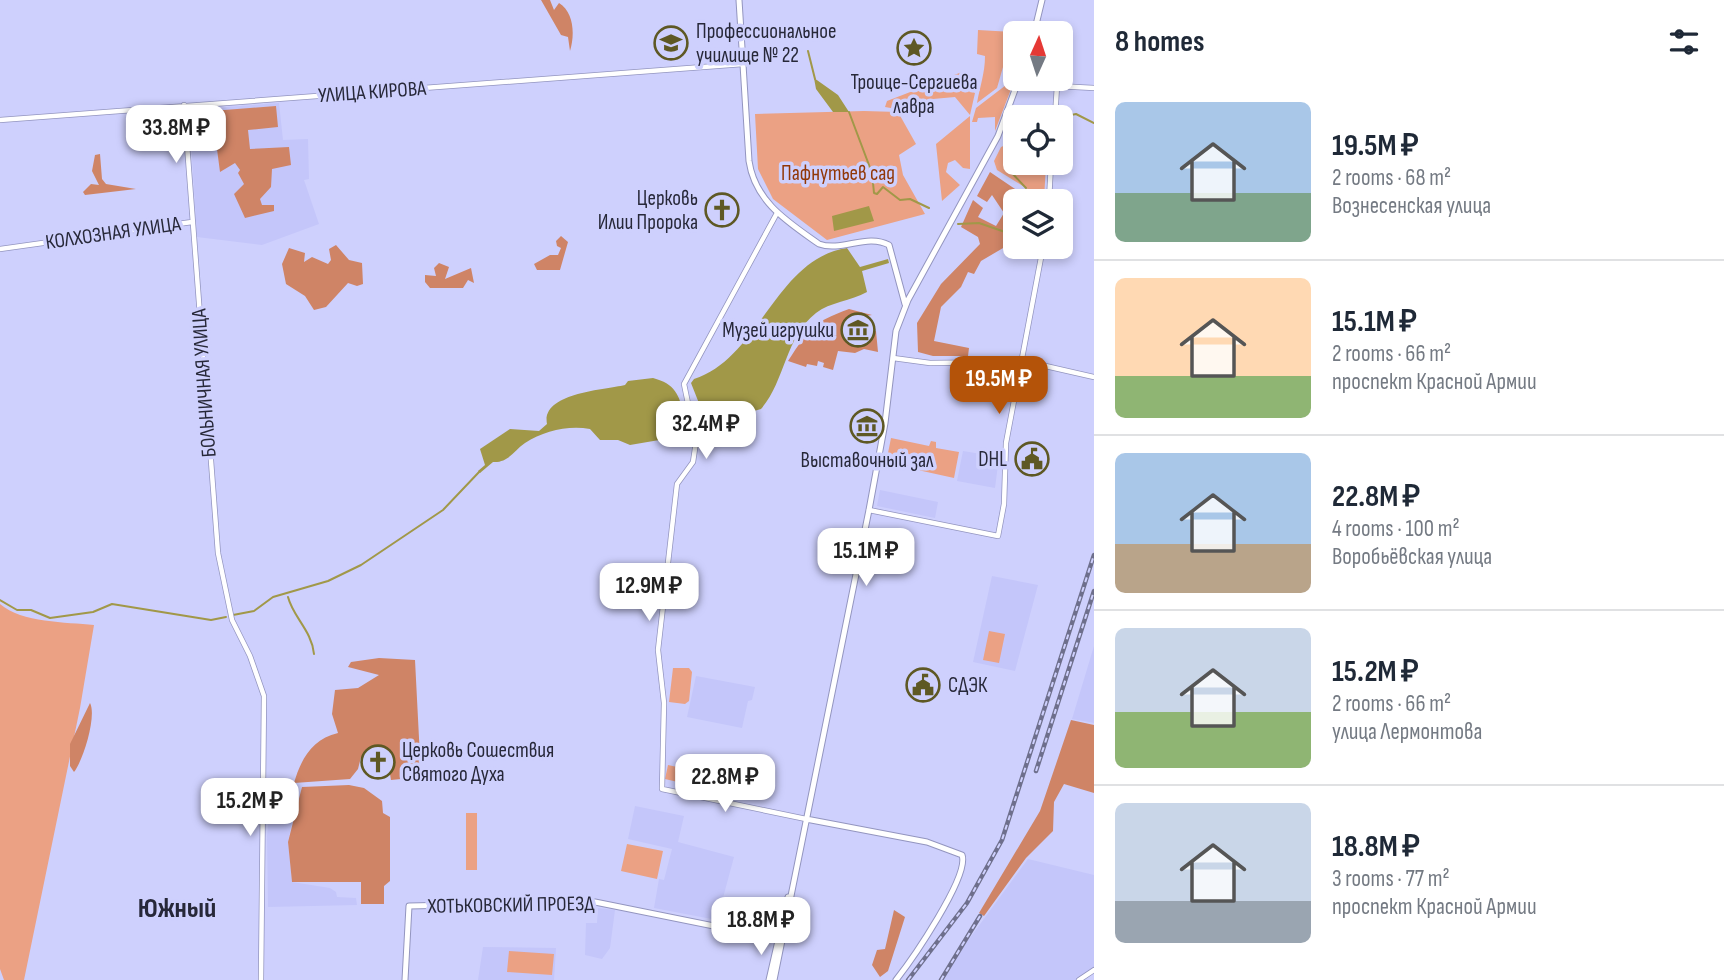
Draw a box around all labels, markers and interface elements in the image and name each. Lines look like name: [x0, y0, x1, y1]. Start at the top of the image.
place label: Профессиональное училище № 22: [696, 19, 836, 68]
north arrow: [1003, 21, 1073, 91]
map controls: [1003, 21, 1073, 259]
icon: filters: [1665, 23, 1703, 61]
school or university icon: Профессиональное училище № 22: [652, 24, 690, 62]
text: 8 homes: [1115, 24, 1204, 60]
place icon: Троице-Сергиева лавра: [895, 29, 933, 67]
place label: Троице-Сергиева лавра: [850, 70, 978, 119]
street label: УЛИЦА КИРОВА: [317, 76, 428, 108]
button: locate: [1003, 105, 1073, 175]
pin: 33.8M ₽: [111, 106, 241, 165]
text: 33.8M ₽: [142, 114, 210, 142]
text: 19.5M ₽: [1332, 128, 1419, 164]
icon: home: [1171, 130, 1255, 214]
park label: Пафнутьев сад: [781, 161, 895, 186]
text: 2 rooms · 68 m²: [1332, 164, 1451, 192]
place label: Церковь Илии Пророка: [598, 186, 698, 235]
button: layers: [1003, 189, 1073, 259]
church icon: Церковь Илии Пророка: [703, 191, 741, 229]
text: Вознесенская улица: [1332, 192, 1491, 220]
street label: КОЛХОЗНАЯ УЛИЦА: [44, 211, 183, 255]
text: 15.1M ₽: [1332, 304, 1417, 340]
icon: home: [1171, 306, 1255, 390]
street label: БОЛЬНИЧНАЯ УЛИЦА: [186, 307, 222, 458]
museum icon: Музей игрушки: [839, 311, 877, 349]
place label: Музей игрушки: [722, 318, 834, 343]
text: 2 rooms · 66 m²: [1332, 340, 1451, 368]
pin: 19.5M ₽: [934, 356, 1064, 416]
text: 19.5M ₽: [966, 365, 1032, 393]
text: проспект Красной Армии: [1332, 368, 1537, 396]
pin: 32.4M ₽: [641, 402, 771, 461]
museum icon: Выставочный зал: [848, 407, 886, 445]
text: 32.4M ₽: [672, 410, 740, 438]
public building icon: DHL: [1013, 440, 1051, 478]
place label: DHL: [978, 447, 1007, 472]
place label: Выставочный зал: [801, 448, 934, 473]
text: 22.8M ₽: [1332, 479, 1420, 515]
icon: home: [1171, 481, 1255, 565]
text: 4 rooms · 100 m²: [1332, 515, 1460, 543]
pin: 15.1M ₽: [801, 528, 931, 588]
text: 15.1M ₽: [833, 537, 899, 565]
text: Воробьёвская улица: [1332, 543, 1492, 571]
pin: 12.9M ₽: [584, 564, 714, 623]
text: 12.9M ₽: [616, 572, 682, 600]
text: 15.2M ₽: [1332, 654, 1419, 690]
icon: home: [1171, 656, 1255, 740]
public building icon: СДЭК: [904, 666, 942, 704]
place label: СДЭК: [948, 673, 988, 698]
text: 2 rooms · 66 m²: [1332, 690, 1451, 718]
text: улица Лермонтова: [1332, 718, 1482, 746]
place label: Церковь Сошествия Святого Духа: [402, 738, 554, 787]
church icon: Церковь Сошествия Святого Духа: [359, 743, 397, 781]
pin: 22.8M ₽: [660, 754, 790, 814]
text: 22.8M ₽: [691, 763, 759, 791]
pin: 15.2M ₽: [185, 778, 315, 838]
text: 15.2M ₽: [217, 787, 283, 815]
text: 18.8M ₽: [1332, 829, 1420, 865]
icon: home: [1171, 831, 1255, 915]
text: 3 rooms · 77 m²: [1332, 865, 1450, 893]
street label: ХОТЬКОВСКИЙ ПРОЕЗД: [426, 891, 595, 919]
district label: Южный: [138, 892, 216, 925]
text: проспект Красной Армии: [1332, 893, 1537, 921]
pin: 18.8M ₽: [696, 898, 826, 957]
text: 18.8M ₽: [727, 906, 795, 934]

